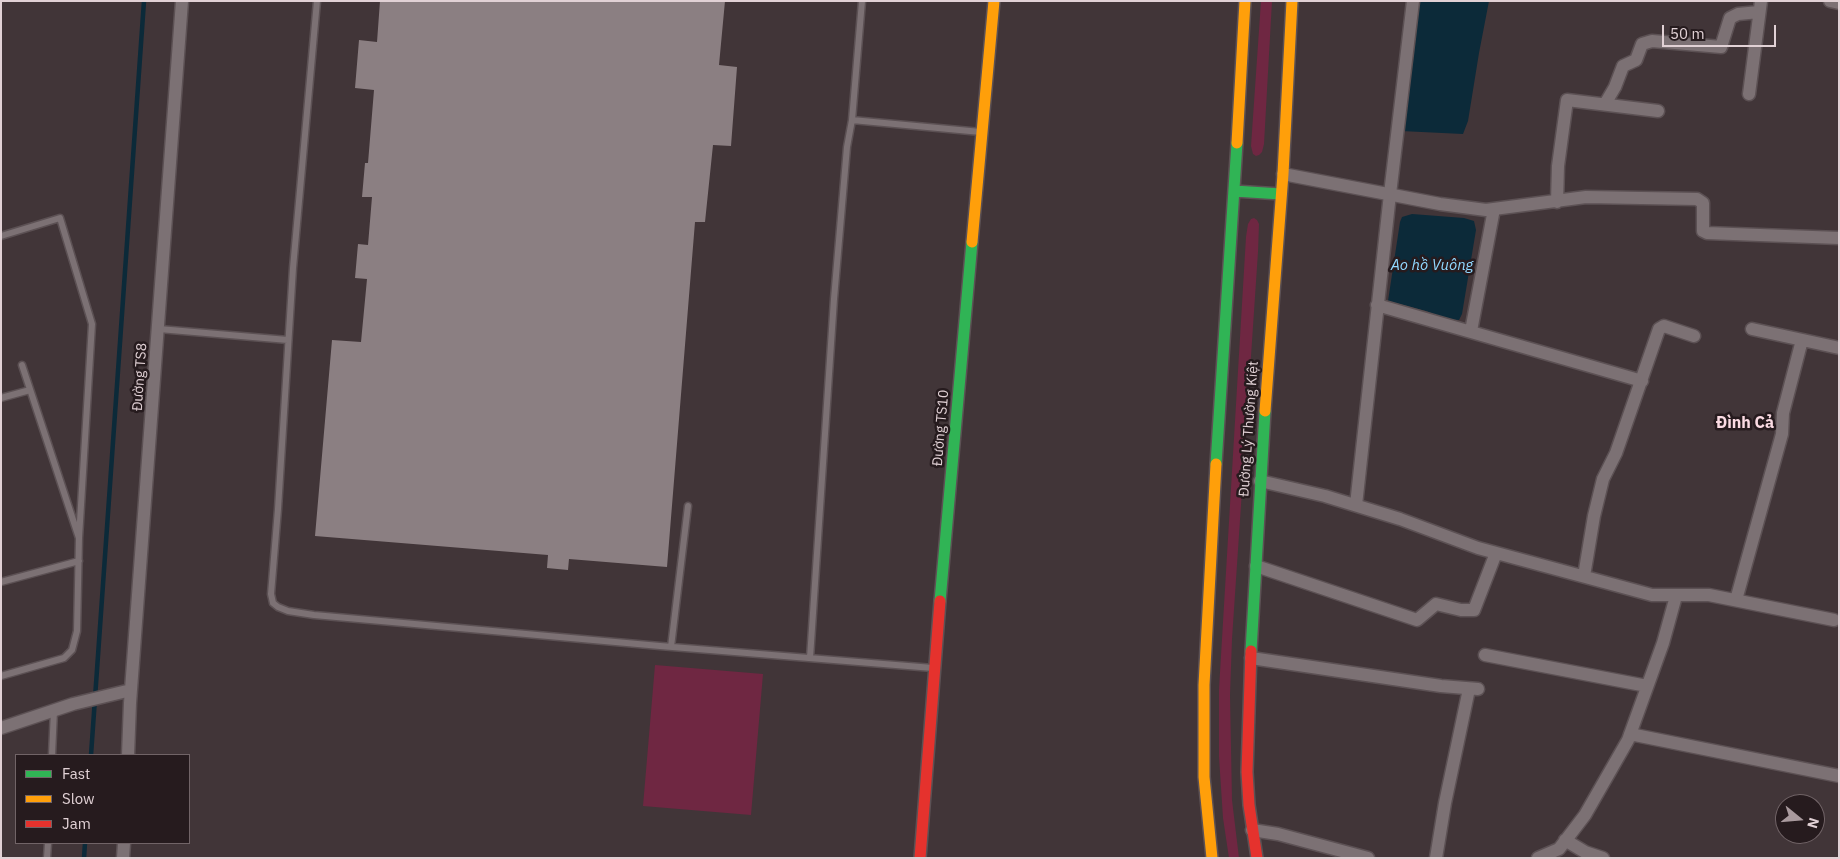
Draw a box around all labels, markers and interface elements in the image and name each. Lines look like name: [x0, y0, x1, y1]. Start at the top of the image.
scale bar: [1665, 15, 1779, 47]
text: 50 m: [1670, 24, 1705, 43]
water label: Ao hồ Vuông: [1391, 257, 1473, 275]
street label: Đường TS8: [129, 342, 151, 412]
street label: Đường Lý Thường Kiệt: [1236, 361, 1262, 497]
street label: Đường TS10: [929, 389, 953, 467]
district label: Đình Cả: [1716, 413, 1774, 433]
legend: [15, 754, 190, 844]
text: Fast: [62, 764, 90, 783]
text: Slow: [62, 789, 95, 808]
north arrow: [1775, 794, 1825, 844]
text: Jam: [62, 814, 91, 833]
text: N: [1803, 816, 1823, 831]

